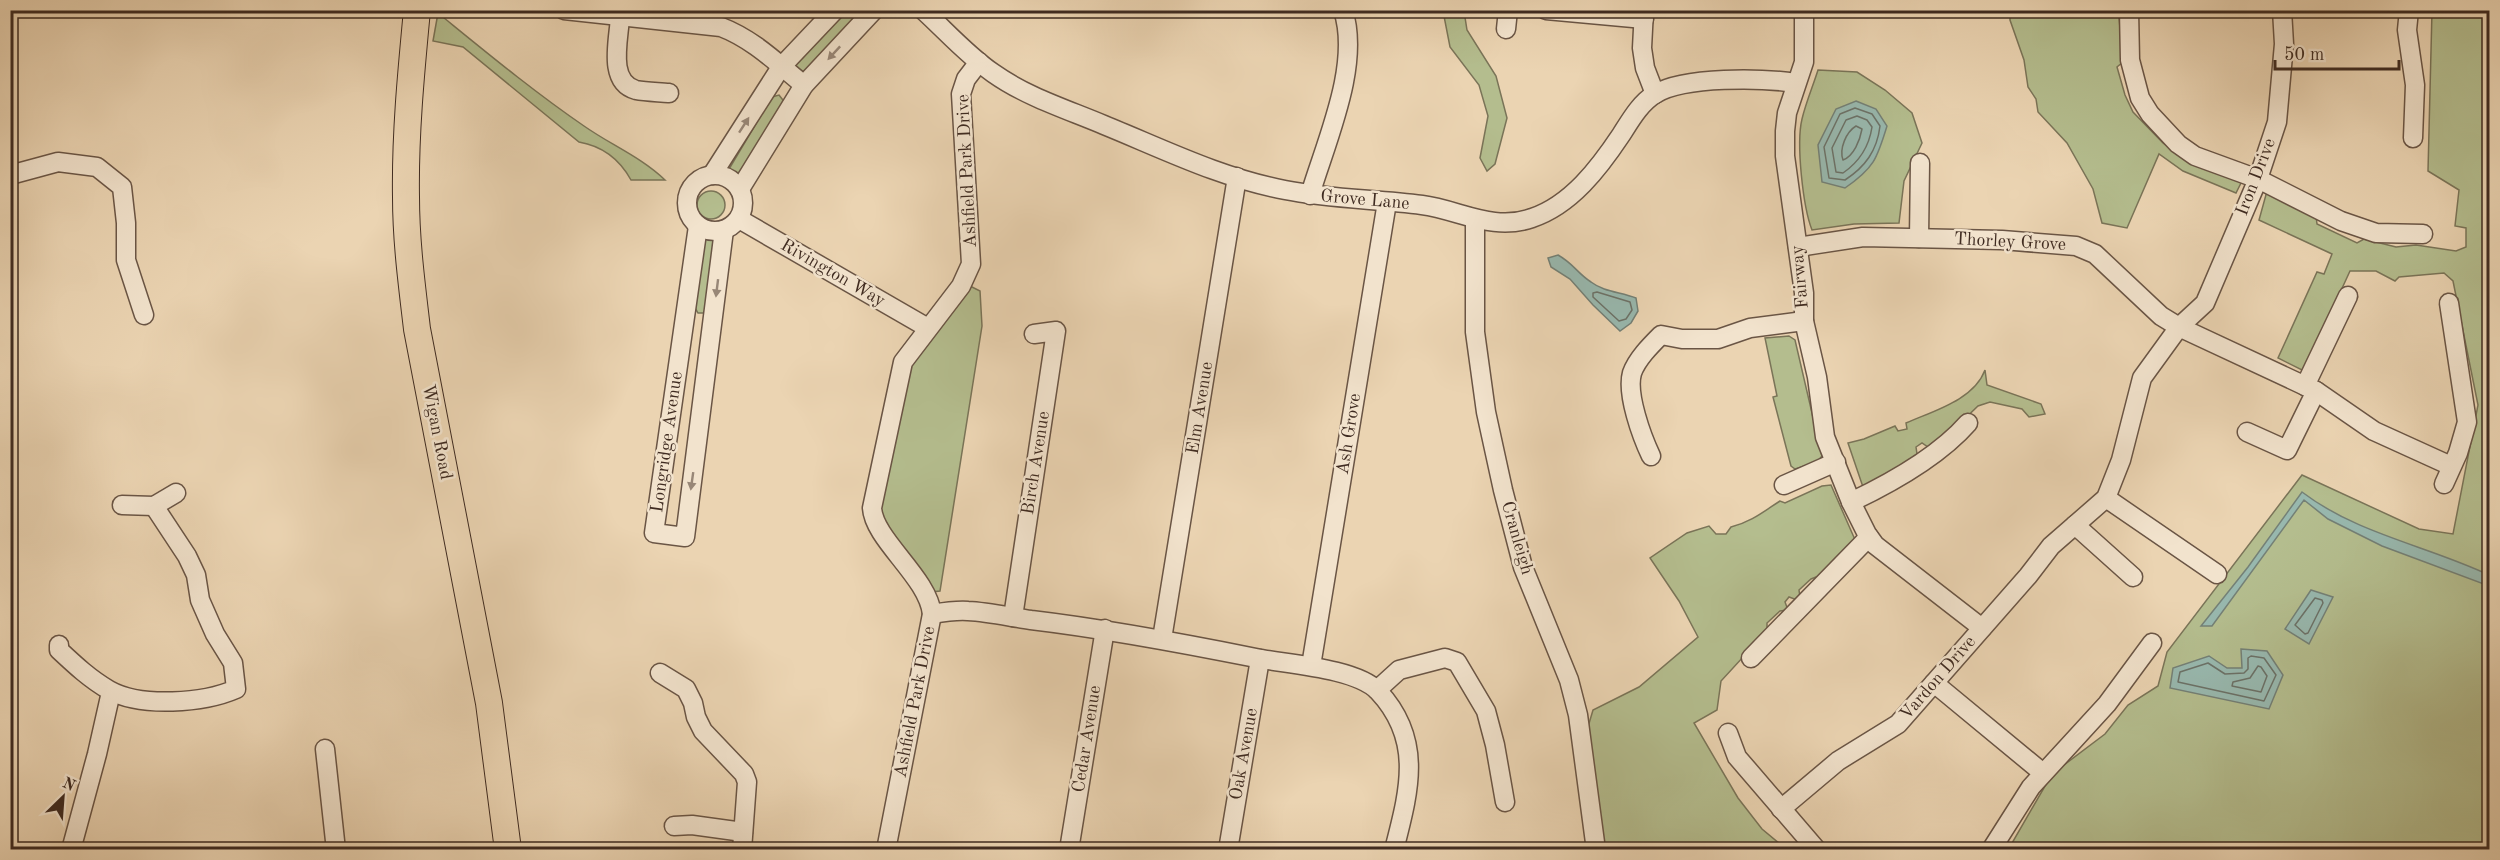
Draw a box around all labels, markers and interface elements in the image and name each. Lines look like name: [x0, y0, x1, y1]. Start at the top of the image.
scale bar: [2275, 33, 2400, 71]
one-way arrow: [827, 46, 841, 61]
text: 50 m: [2284, 46, 2324, 64]
street label: Ashfield Park Drive: [954, 94, 980, 248]
one-way arrow: [738, 118, 750, 134]
street label: Iron Drive: [2233, 136, 2279, 218]
street label: Grove Lane: [1320, 187, 1410, 213]
street label: Thorley Grove: [1954, 230, 2066, 254]
street label: Rivington Way: [778, 236, 889, 310]
street label: Fairway: [1788, 244, 1812, 310]
one-way arrow: [712, 279, 722, 298]
street label: Elm Avenue: [1184, 360, 1216, 456]
street label: Longridge Avenue: [648, 370, 686, 514]
street label: Wigan Road: [419, 383, 455, 481]
street label: Ash Grove: [1334, 392, 1364, 476]
street label: Birch Avenue: [1019, 410, 1053, 516]
one-way arrow: [688, 472, 697, 491]
street label: Cranleigh: [1498, 499, 1536, 577]
street label: Ashfield Park Drive: [891, 625, 939, 779]
street label: Vardon Drive: [1897, 632, 1979, 724]
street label: Cedar Avenue: [1070, 684, 1104, 794]
street label: Oak Avenue: [1227, 707, 1261, 801]
north arrow: [33, 767, 93, 827]
text: N: [60, 775, 78, 795]

